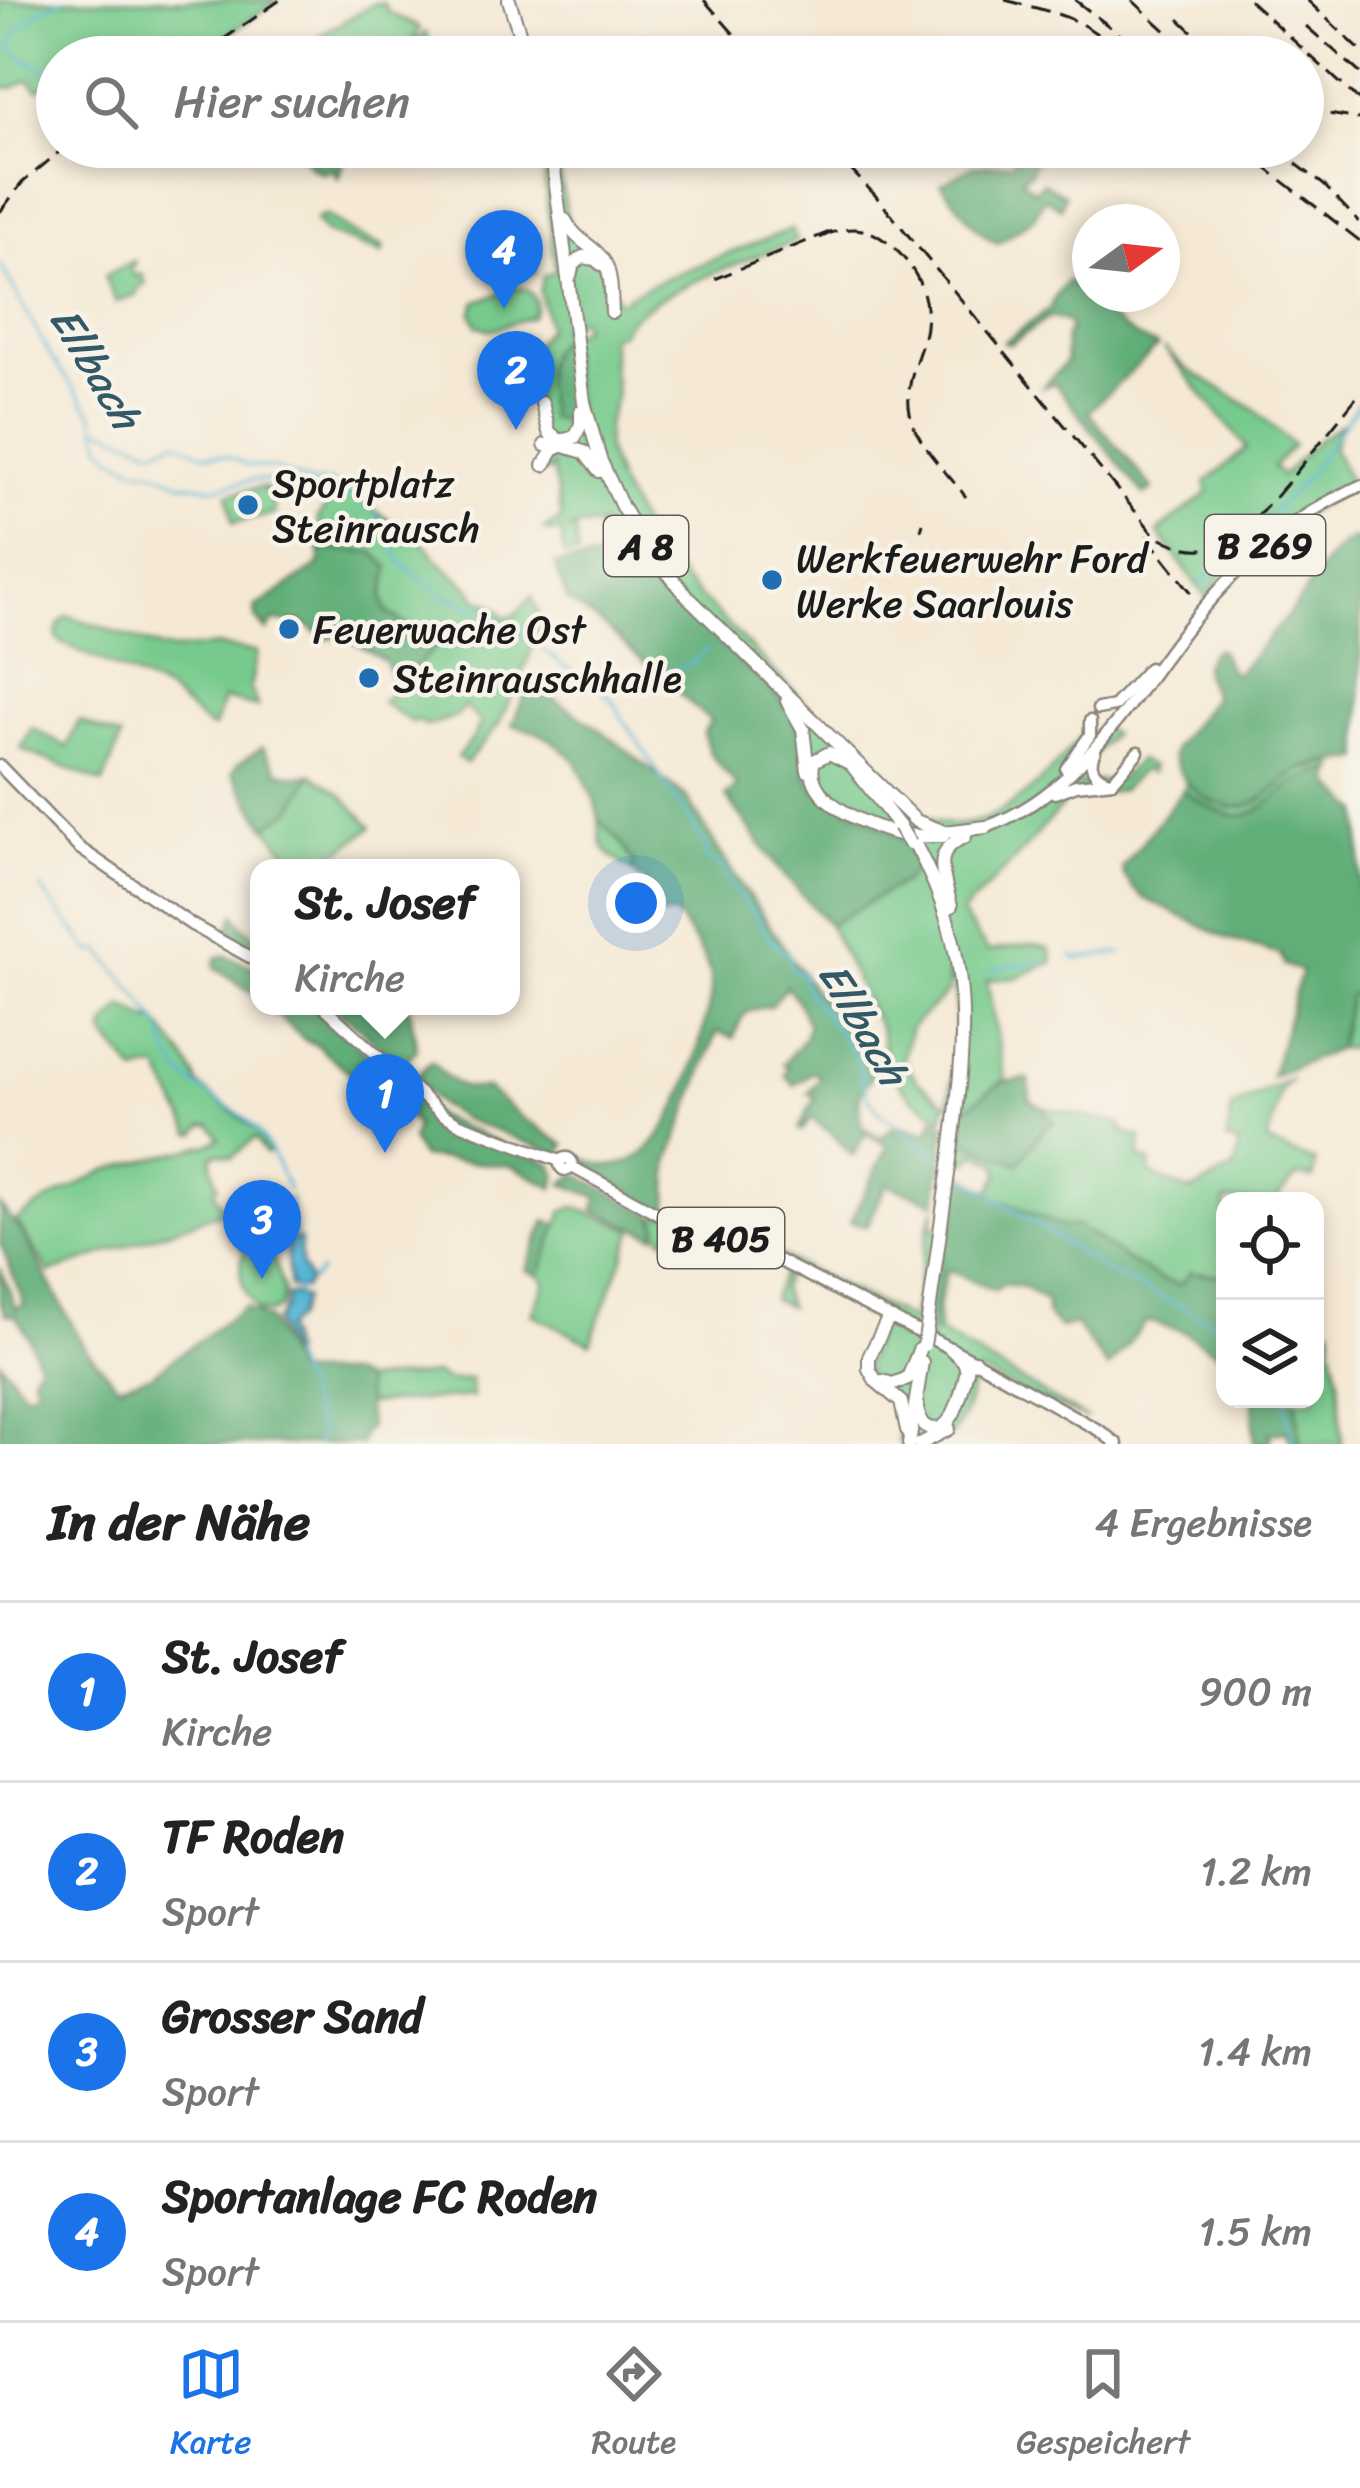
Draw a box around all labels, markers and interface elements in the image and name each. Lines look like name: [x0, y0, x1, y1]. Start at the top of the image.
search box: [36, 36, 1324, 168]
text: Hier suchen: [174, 62, 410, 142]
icon: search: [78, 69, 144, 135]
north arrow: [1072, 204, 1180, 312]
pin: 4: [465, 210, 543, 309]
water label: Ellbach: [29, 291, 163, 447]
pin: 2: [477, 331, 555, 430]
place label: Sportplatz Steinrausch: [272, 449, 480, 563]
marker: Sportplatz Steinrausch: [235, 492, 261, 518]
road number: B 269: [1205, 515, 1325, 575]
road number: A 8: [604, 516, 688, 576]
place label: Werkfeuerwehr Ford Werke Saarlouis: [796, 524, 1150, 638]
marker: Werkfeuerwehr Ford Werke Saarlouis: [759, 567, 785, 593]
place label: Feuerwache Ost: [313, 595, 587, 664]
marker: Feuerwache Ost: [276, 616, 302, 642]
place label: Steinrauschhalle: [393, 644, 682, 713]
marker: Steinrauschhalle: [356, 665, 382, 691]
popup: [250, 859, 520, 1015]
text: St. Josef: [295, 863, 475, 943]
your location: [606, 873, 666, 933]
text: Kirche: [295, 943, 405, 1012]
water label: Ellbach: [798, 947, 931, 1103]
pin: 1: [346, 1054, 424, 1153]
pin: 3: [223, 1180, 301, 1279]
map controls: [1216, 1192, 1324, 1408]
button: locate: [1216, 1192, 1324, 1300]
road number: B 405: [658, 1208, 784, 1268]
button: layers: [1216, 1300, 1324, 1408]
text: In der Nähe: [48, 1477, 310, 1567]
text: 4 Ergebnisse: [1095, 1488, 1312, 1557]
text: St. Josef: [162, 1617, 343, 1697]
text: 1: [79, 1657, 95, 1726]
text: 900 m: [1199, 1657, 1312, 1726]
text: Kirche: [162, 1697, 272, 1766]
text: TF Roden: [162, 1797, 344, 1877]
text: 2: [76, 1837, 98, 1906]
text: 1.2 km: [1200, 1837, 1312, 1906]
text: Sport: [162, 1877, 259, 1946]
text: Grosser Sand: [162, 1977, 423, 2057]
text: 3: [76, 2017, 98, 2086]
text: 1.4 km: [1198, 2017, 1312, 2086]
text: Sport: [162, 2057, 259, 2126]
text: Sportanlage FC Roden: [162, 2157, 597, 2237]
text: 4: [75, 2197, 99, 2266]
text: 1.5 km: [1199, 2197, 1312, 2266]
text: Sport: [162, 2237, 259, 2306]
tab: Karte: [170, 2341, 252, 2471]
tab: Route: [591, 2341, 676, 2471]
tab: Gespeichert: [1016, 2341, 1190, 2471]

